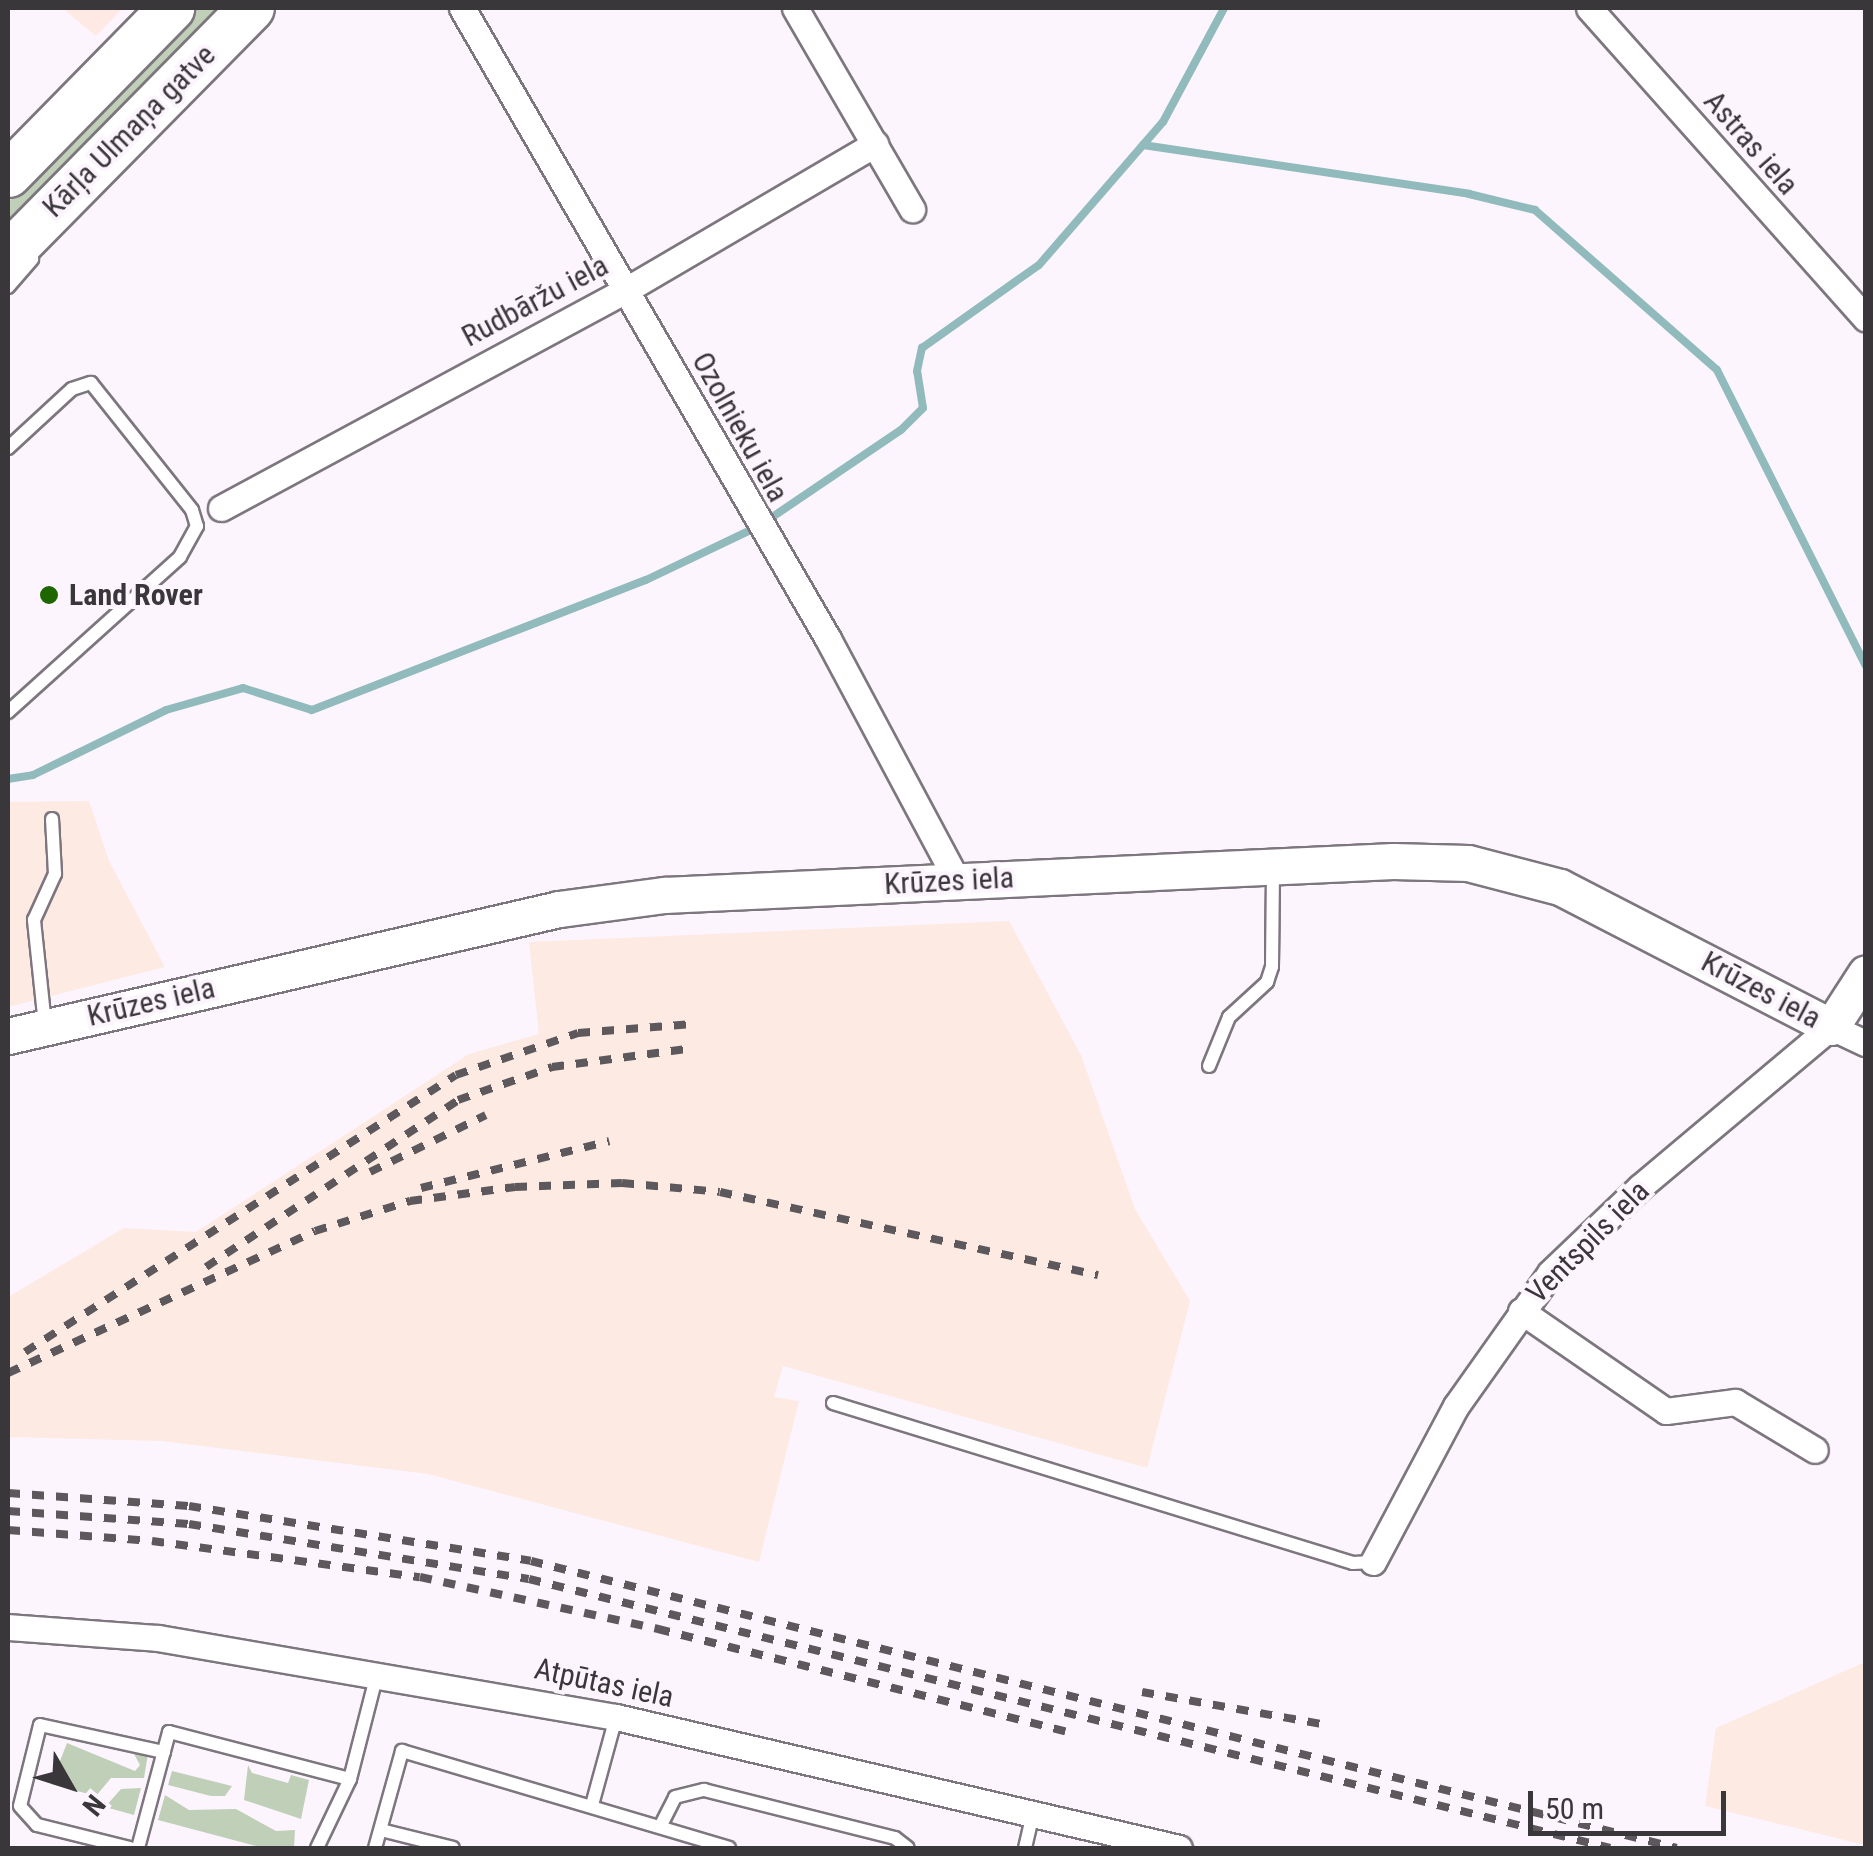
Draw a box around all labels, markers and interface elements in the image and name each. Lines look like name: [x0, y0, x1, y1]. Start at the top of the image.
street label: Kārļa Ulmaņa gatve: [35, 37, 223, 225]
street label: Astras iela: [1696, 84, 1806, 202]
street label: Rudbāržu iela: [456, 247, 614, 355]
street label: Ozolnieku iela: [684, 346, 796, 508]
place label: Land Rover: [69, 577, 203, 613]
marker: Land Rover: [38, 584, 60, 606]
street label: Krūzes iela: [883, 860, 1015, 902]
street label: Krūzes iela: [1695, 944, 1827, 1036]
street label: Krūzes iela: [84, 970, 218, 1034]
street label: Ventspils iela: [1519, 1173, 1657, 1311]
street label: Atpūtas iela: [531, 1651, 677, 1715]
north arrow: [20, 1736, 120, 1836]
scale bar: [1533, 1771, 1730, 1833]
text: N: [75, 1788, 112, 1822]
text: 50 m: [1545, 1791, 1604, 1826]

